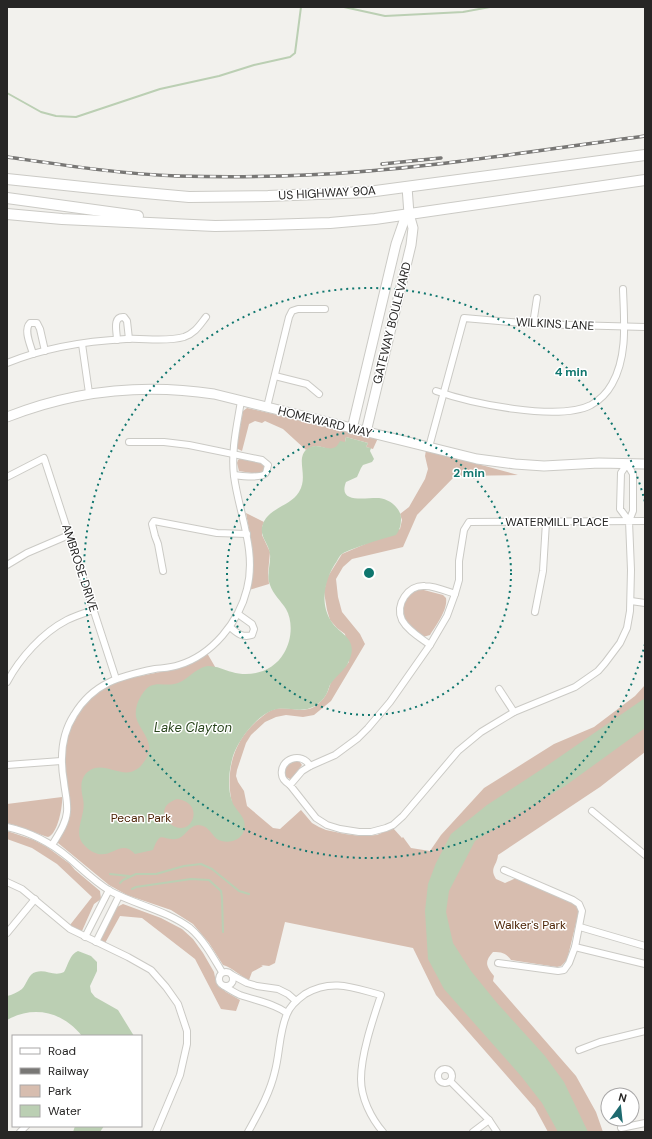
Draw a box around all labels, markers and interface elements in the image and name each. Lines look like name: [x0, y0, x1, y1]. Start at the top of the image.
street label: US HIGHWAY 90A: [278, 182, 376, 204]
street label: GATEWAY BOULEVARD: [369, 260, 415, 386]
street label: WILKINS LANE: [515, 314, 595, 334]
text: 4 min: [555, 364, 587, 380]
street label: HOMEWARD WAY: [276, 403, 374, 441]
text: 2 min: [453, 465, 485, 481]
street label: WATERMILL PLACE: [505, 514, 609, 530]
street label: AMBROSE DRIVE: [58, 522, 102, 614]
centre of rings: [362, 566, 376, 580]
water label: Lake Clayton: [154, 719, 232, 736]
park label: Pecan Park: [111, 810, 171, 826]
park label: Walker's Park: [494, 917, 566, 933]
legend: [12, 1035, 142, 1127]
text: Road: [48, 1043, 76, 1059]
text: Railway: [48, 1063, 89, 1079]
text: Park: [48, 1083, 72, 1099]
north arrow: [600, 1087, 640, 1127]
text: N: [617, 1090, 628, 1105]
text: Water: [48, 1103, 82, 1119]

